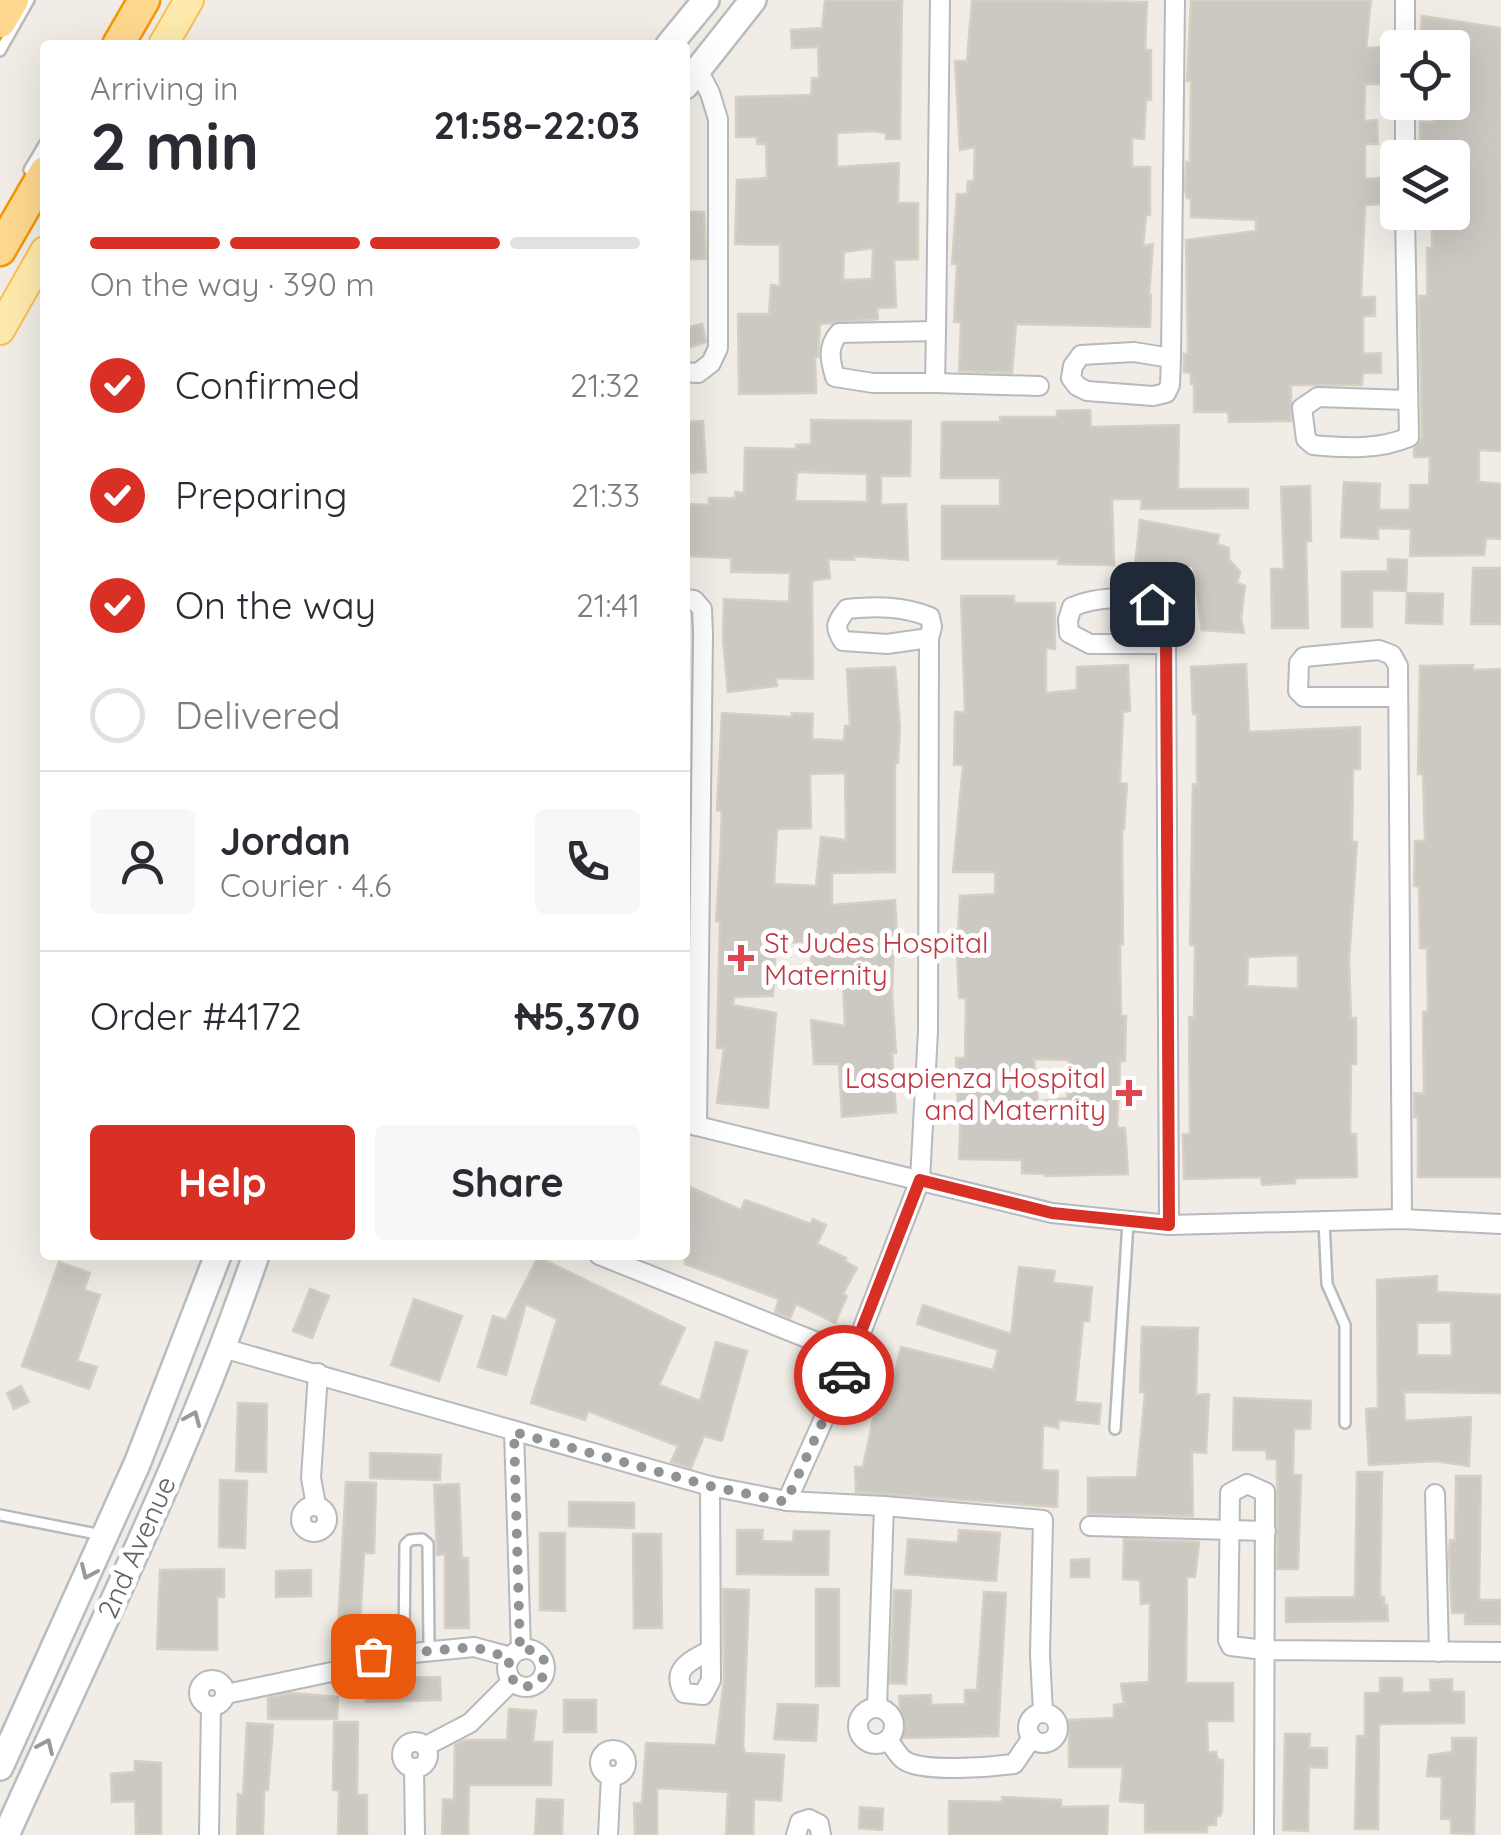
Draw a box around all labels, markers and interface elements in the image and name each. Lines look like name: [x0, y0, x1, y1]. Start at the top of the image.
map controls: [1380, 30, 1470, 230]
button: locate: [1380, 30, 1470, 120]
text: Arriving in: [90, 68, 239, 108]
text: 21:58–22:03: [434, 101, 640, 149]
text: 2 min: [90, 105, 259, 186]
button: layers: [1380, 140, 1470, 230]
text: On the way · 390 m: [90, 264, 375, 304]
icon: check: [90, 358, 145, 413]
text: Confirmed: [175, 361, 360, 409]
text: 21:32: [570, 365, 640, 405]
icon: check: [90, 468, 145, 523]
text: Preparing: [175, 471, 347, 519]
text: 21:33: [571, 475, 640, 515]
pin: [1110, 562, 1195, 647]
icon: home: [1125, 577, 1180, 632]
icon: check: [90, 578, 145, 633]
text: On the way: [175, 581, 376, 629]
text: 21:41: [576, 585, 640, 625]
text: Delivered: [175, 691, 341, 739]
button: person: [90, 809, 195, 914]
button: phone: [535, 809, 640, 914]
text: Jordan: [220, 817, 351, 865]
text: Courier · 4.6: [220, 865, 392, 905]
place label: St Judes Hospital Maternity: [764, 925, 988, 992]
marker: St Judes Hospital Maternity: [728, 945, 754, 971]
text: Order #4172: [90, 992, 302, 1040]
text: ₦5,370: [515, 992, 640, 1040]
place label: Lasapienza Hospital and Maternity: [845, 1060, 1106, 1127]
marker: Lasapienza Hospital and Maternity: [1116, 1080, 1142, 1106]
button: Help: [90, 1125, 355, 1240]
button: Share: [375, 1125, 640, 1240]
courier: [794, 1325, 894, 1425]
icon: car: [817, 1348, 872, 1403]
one-way arrow: [181, 1410, 201, 1428]
street label: 2nd Avenue: [89, 1470, 183, 1624]
one-way arrow: [80, 1562, 100, 1580]
pin: [331, 1614, 416, 1699]
icon: bag: [346, 1629, 401, 1684]
one-way arrow: [34, 1738, 54, 1756]

